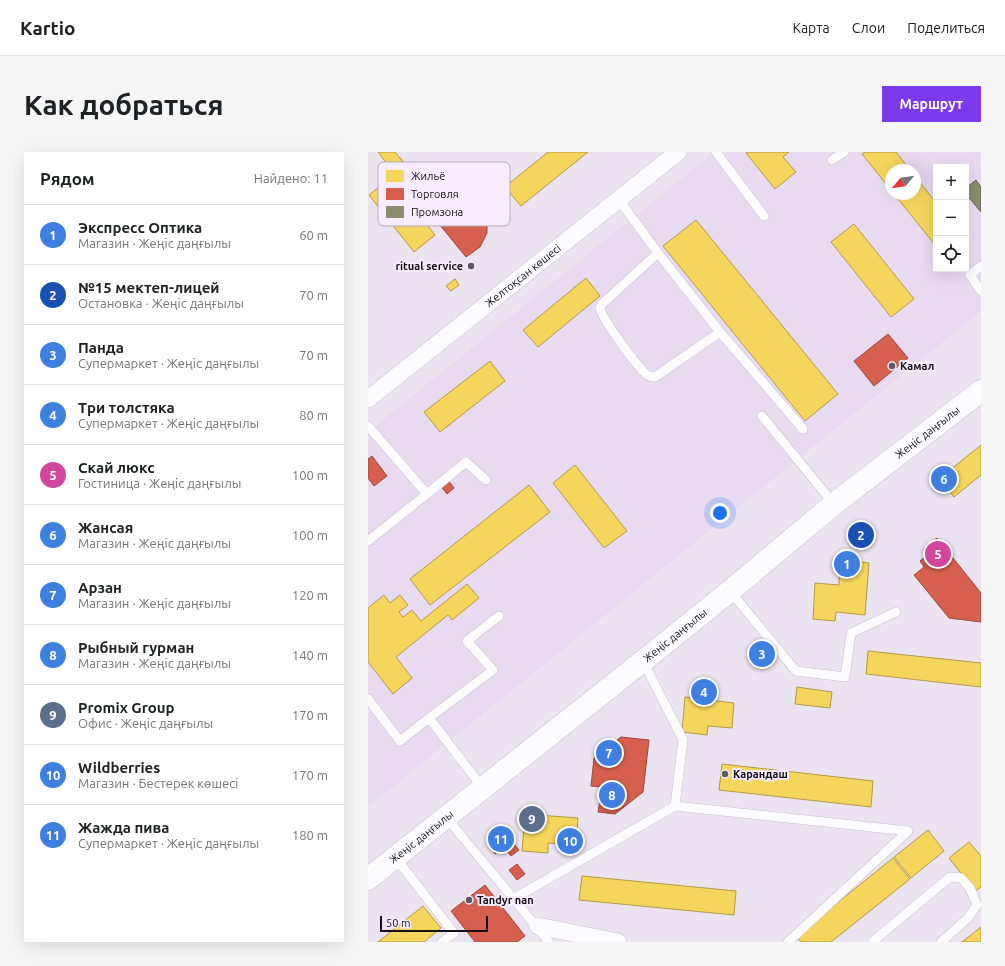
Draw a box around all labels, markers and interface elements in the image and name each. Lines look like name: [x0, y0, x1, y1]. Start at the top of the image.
text: Kartio: [20, 17, 76, 39]
text: Карта: [792, 20, 830, 36]
text: Слои: [852, 20, 885, 36]
text: Поделиться: [907, 20, 985, 36]
button: Маршрут: [882, 86, 981, 122]
text: Как добраться: [24, 89, 223, 120]
legend: [378, 162, 510, 226]
north arrow: [885, 164, 921, 200]
map controls: [933, 164, 969, 272]
button: +: [933, 164, 969, 200]
text: Рядом: [40, 169, 95, 188]
text: Жильё: [411, 170, 445, 182]
text: Найдено: 11: [254, 171, 328, 185]
text: Торговля: [411, 188, 459, 200]
button: −: [933, 200, 969, 236]
text: Промзона: [411, 206, 463, 218]
text: Экспресс Оптика: [78, 219, 202, 236]
text: 1: [49, 228, 57, 242]
text: 60 m: [299, 228, 328, 242]
text: Магазин · Жеңіс даңғылы: [78, 236, 231, 250]
button: locate: [933, 236, 969, 272]
street label: Желтоқсан көшесі: [483, 242, 563, 309]
place label: ritual service: [396, 260, 463, 272]
marker: ritual service: [466, 261, 476, 271]
text: №15 мектеп-лицей: [78, 279, 220, 296]
text: 2: [49, 288, 57, 302]
text: 70 m: [299, 288, 328, 302]
text: Остановка · Жеңіс даңғылы: [78, 296, 244, 310]
text: Панда: [78, 339, 124, 356]
text: 3: [49, 348, 57, 362]
text: 70 m: [299, 348, 328, 362]
text: Супермаркет · Жеңіс даңғылы: [78, 356, 259, 370]
place label: Камал: [900, 360, 934, 372]
marker: Камал: [887, 361, 897, 371]
text: Три толстяка: [78, 399, 175, 416]
street label: Жеңіс даңғылы: [893, 404, 962, 461]
text: 4: [49, 408, 57, 422]
text: 80 m: [299, 408, 328, 422]
text: Супермаркет · Жеңіс даңғылы: [78, 416, 259, 430]
text: Скай люкс: [78, 459, 155, 476]
pin: 6: [931, 464, 957, 494]
text: 5: [49, 468, 57, 482]
text: 100 m: [292, 468, 328, 482]
text: Гостиница · Жеңіс даңғылы: [78, 476, 242, 490]
your location: [710, 503, 730, 523]
text: Жансая: [78, 519, 133, 536]
pin: 2: [848, 520, 874, 550]
text: 6: [49, 528, 57, 542]
text: 100 m: [292, 528, 328, 542]
text: Магазин · Жеңіс даңғылы: [78, 536, 231, 550]
pin: 5: [925, 539, 951, 569]
pin: 1: [834, 549, 860, 579]
text: Арзан: [78, 579, 122, 596]
text: 7: [49, 588, 57, 602]
text: 120 m: [292, 588, 328, 602]
text: Магазин · Жеңіс даңғылы: [78, 596, 231, 610]
street label: Жеңіс даңғылы: [641, 606, 709, 664]
text: Рыбный гурман: [78, 639, 194, 656]
pin: 3: [749, 639, 775, 669]
text: 8: [49, 648, 57, 662]
text: 140 m: [292, 648, 328, 662]
text: Магазин · Жеңіс даңғылы: [78, 656, 231, 670]
pin: 4: [691, 677, 717, 707]
text: Promix Group: [78, 699, 175, 716]
text: 9: [49, 708, 57, 722]
text: 170 m: [292, 708, 328, 722]
text: Офис · Жеңіс даңғылы: [78, 716, 213, 730]
pin: 7: [596, 738, 622, 768]
text: Wildberries: [78, 759, 160, 776]
text: 10: [46, 768, 60, 782]
text: 170 m: [292, 768, 328, 782]
place label: Карандаш: [733, 768, 788, 780]
marker: Карандаш: [720, 769, 730, 779]
text: Магазин · Бестерек көшесі: [78, 776, 238, 790]
pin: 8: [599, 780, 625, 810]
pin: 9: [519, 804, 545, 834]
street label: Жеңіс даңғылы: [387, 808, 456, 866]
text: Жажда пива: [78, 819, 169, 836]
pin: 11: [488, 824, 514, 854]
pin: 10: [557, 826, 583, 856]
text: 11: [46, 828, 60, 842]
text: 180 m: [292, 828, 328, 842]
text: Супермаркет · Жеңіс даңғылы: [78, 836, 259, 850]
place label: Tandyr nan: [477, 894, 534, 906]
marker: Tandyr nan: [464, 895, 474, 905]
scale bar: [380, 914, 488, 933]
text: 50 m: [386, 917, 410, 929]

